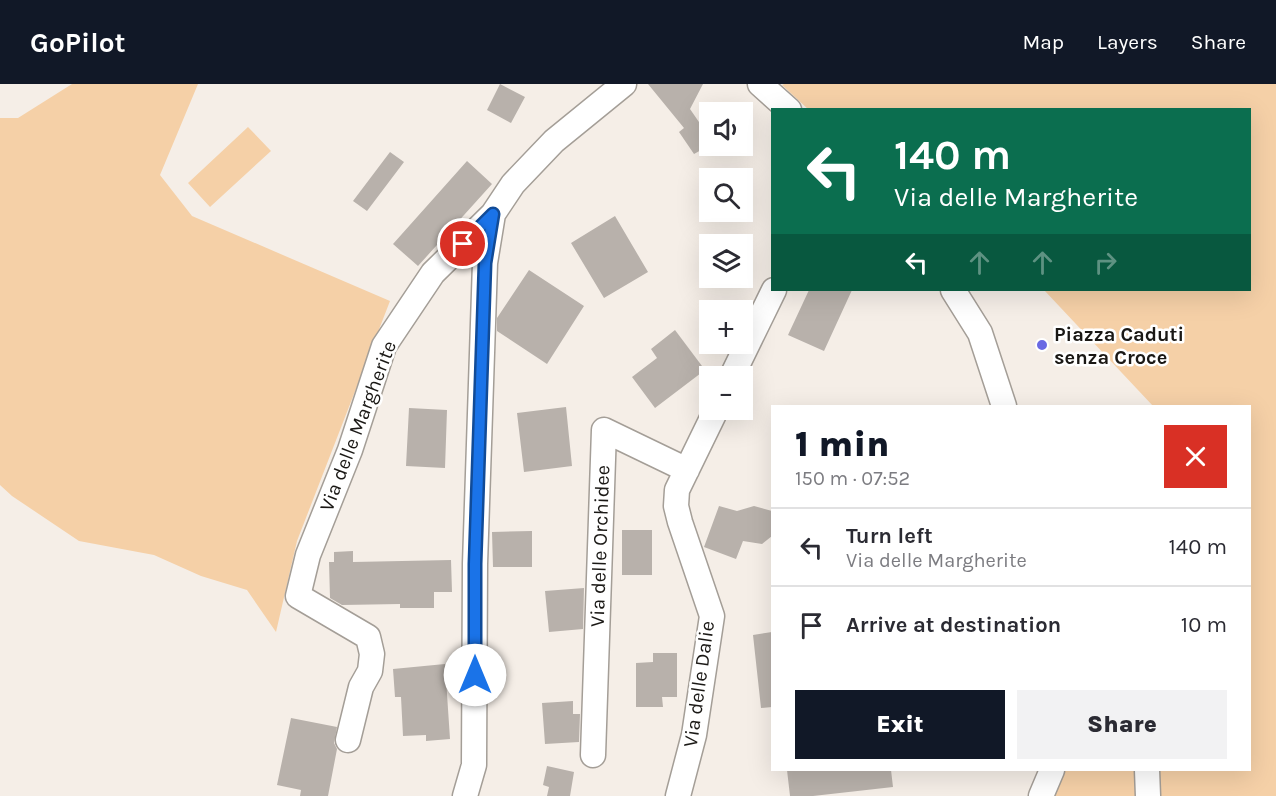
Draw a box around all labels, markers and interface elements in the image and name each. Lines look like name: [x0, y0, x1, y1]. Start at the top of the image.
text: GoPilot: [30, 26, 126, 59]
text: Map: [1022, 30, 1064, 54]
text: Layers: [1097, 30, 1158, 54]
text: Share: [1191, 30, 1246, 54]
map controls: [699, 102, 753, 420]
button: sound: [699, 102, 753, 156]
text: 140 m: [894, 130, 1011, 180]
icon: left: [795, 132, 873, 210]
button: search: [699, 168, 753, 222]
text: Via delle Margherite: [894, 181, 1138, 213]
pin: [437, 218, 488, 269]
icon: arrive: [446, 227, 479, 260]
button: layers: [699, 234, 753, 288]
icon: left: [900, 246, 933, 279]
icon: ahead: [963, 246, 996, 279]
icon: ahead: [1026, 246, 1059, 279]
icon: right: [1089, 246, 1122, 279]
button: +: [699, 300, 753, 354]
place label: Piazza Caduti senza Croce: [1054, 323, 1184, 369]
street label: Via delle Margherite: [315, 337, 401, 515]
marker: Piazza Caduti senza Croce: [1035, 338, 1049, 352]
button: −: [699, 366, 753, 420]
text: 1 min: [795, 423, 889, 465]
button: close: [1164, 425, 1227, 488]
street label: Via delle Orchidee: [586, 465, 614, 627]
text: 150 m · 07:52: [795, 467, 910, 490]
text: Turn left: [846, 523, 933, 549]
icon: left: [795, 531, 828, 564]
text: 140 m: [1169, 534, 1227, 560]
text: Via delle Margherite: [846, 549, 1027, 572]
icon: arrive: [795, 609, 828, 642]
text: Arrive at destination: [846, 612, 1061, 638]
text: 10 m: [1181, 612, 1227, 638]
street label: Via delle Dalie: [679, 619, 719, 749]
position arrow: [443, 643, 507, 707]
button: Exit: [795, 690, 1005, 759]
button: Share: [1017, 690, 1227, 759]

